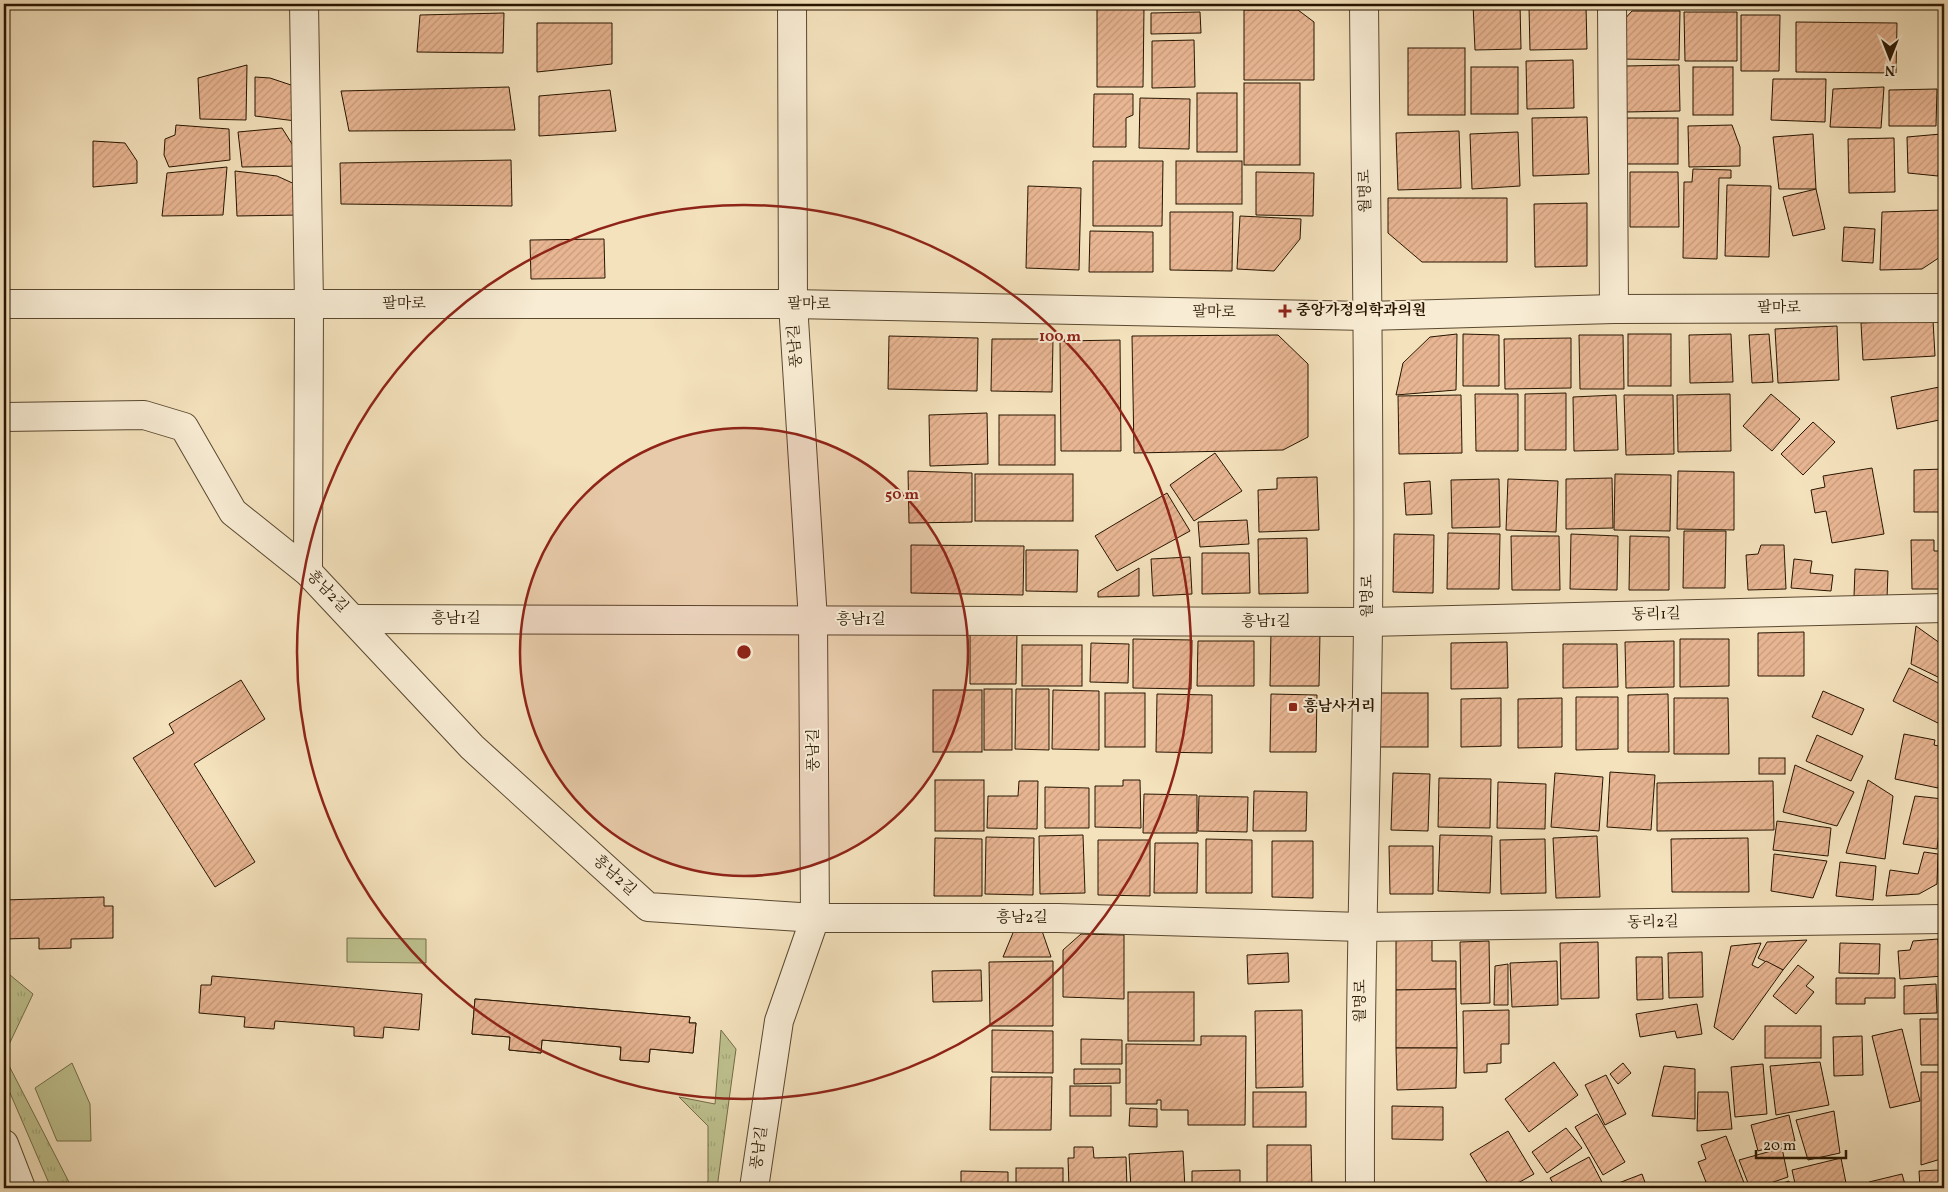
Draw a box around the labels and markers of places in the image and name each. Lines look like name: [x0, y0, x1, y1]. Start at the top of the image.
place label: 중앙가정의학과의원: [1296, 301, 1426, 322]
marker: 중앙가정의학과의원: [1278, 304, 1292, 318]
centre of rings: [735, 643, 753, 661]
place label: 흥남사거리: [1303, 697, 1375, 718]
marker: 흥남사거리: [1287, 701, 1299, 713]

